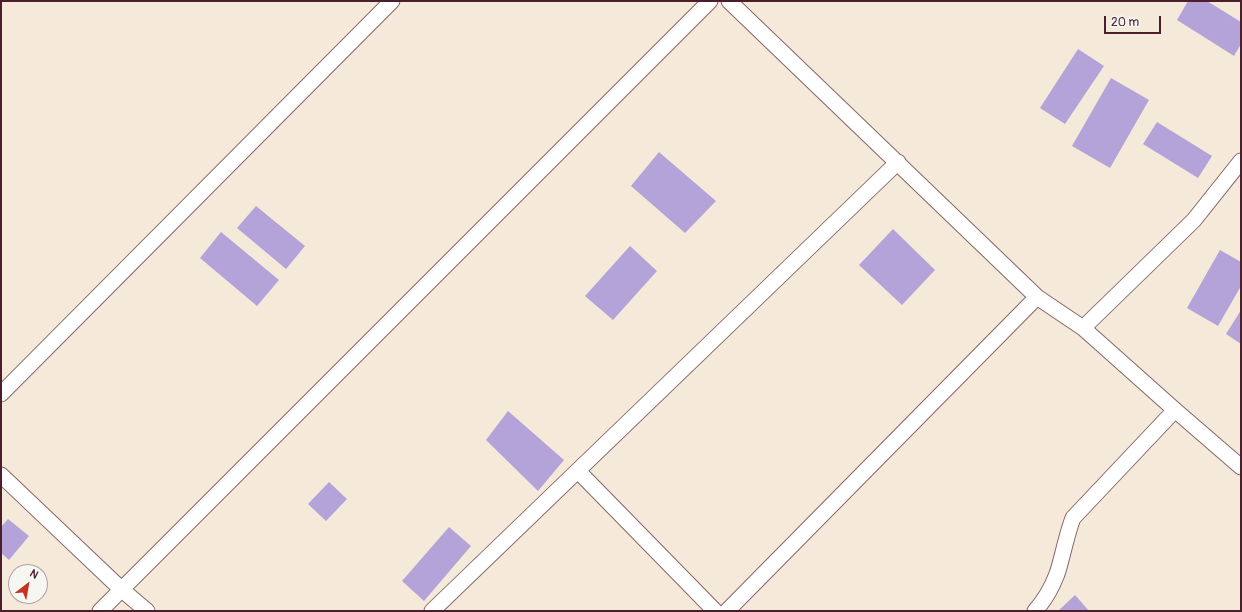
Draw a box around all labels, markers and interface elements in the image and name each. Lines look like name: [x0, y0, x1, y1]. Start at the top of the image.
scale bar: [1106, 8, 1163, 34]
text: 20 m: [1111, 15, 1139, 30]
north arrow: [8, 564, 48, 604]
text: N: [27, 567, 40, 582]

